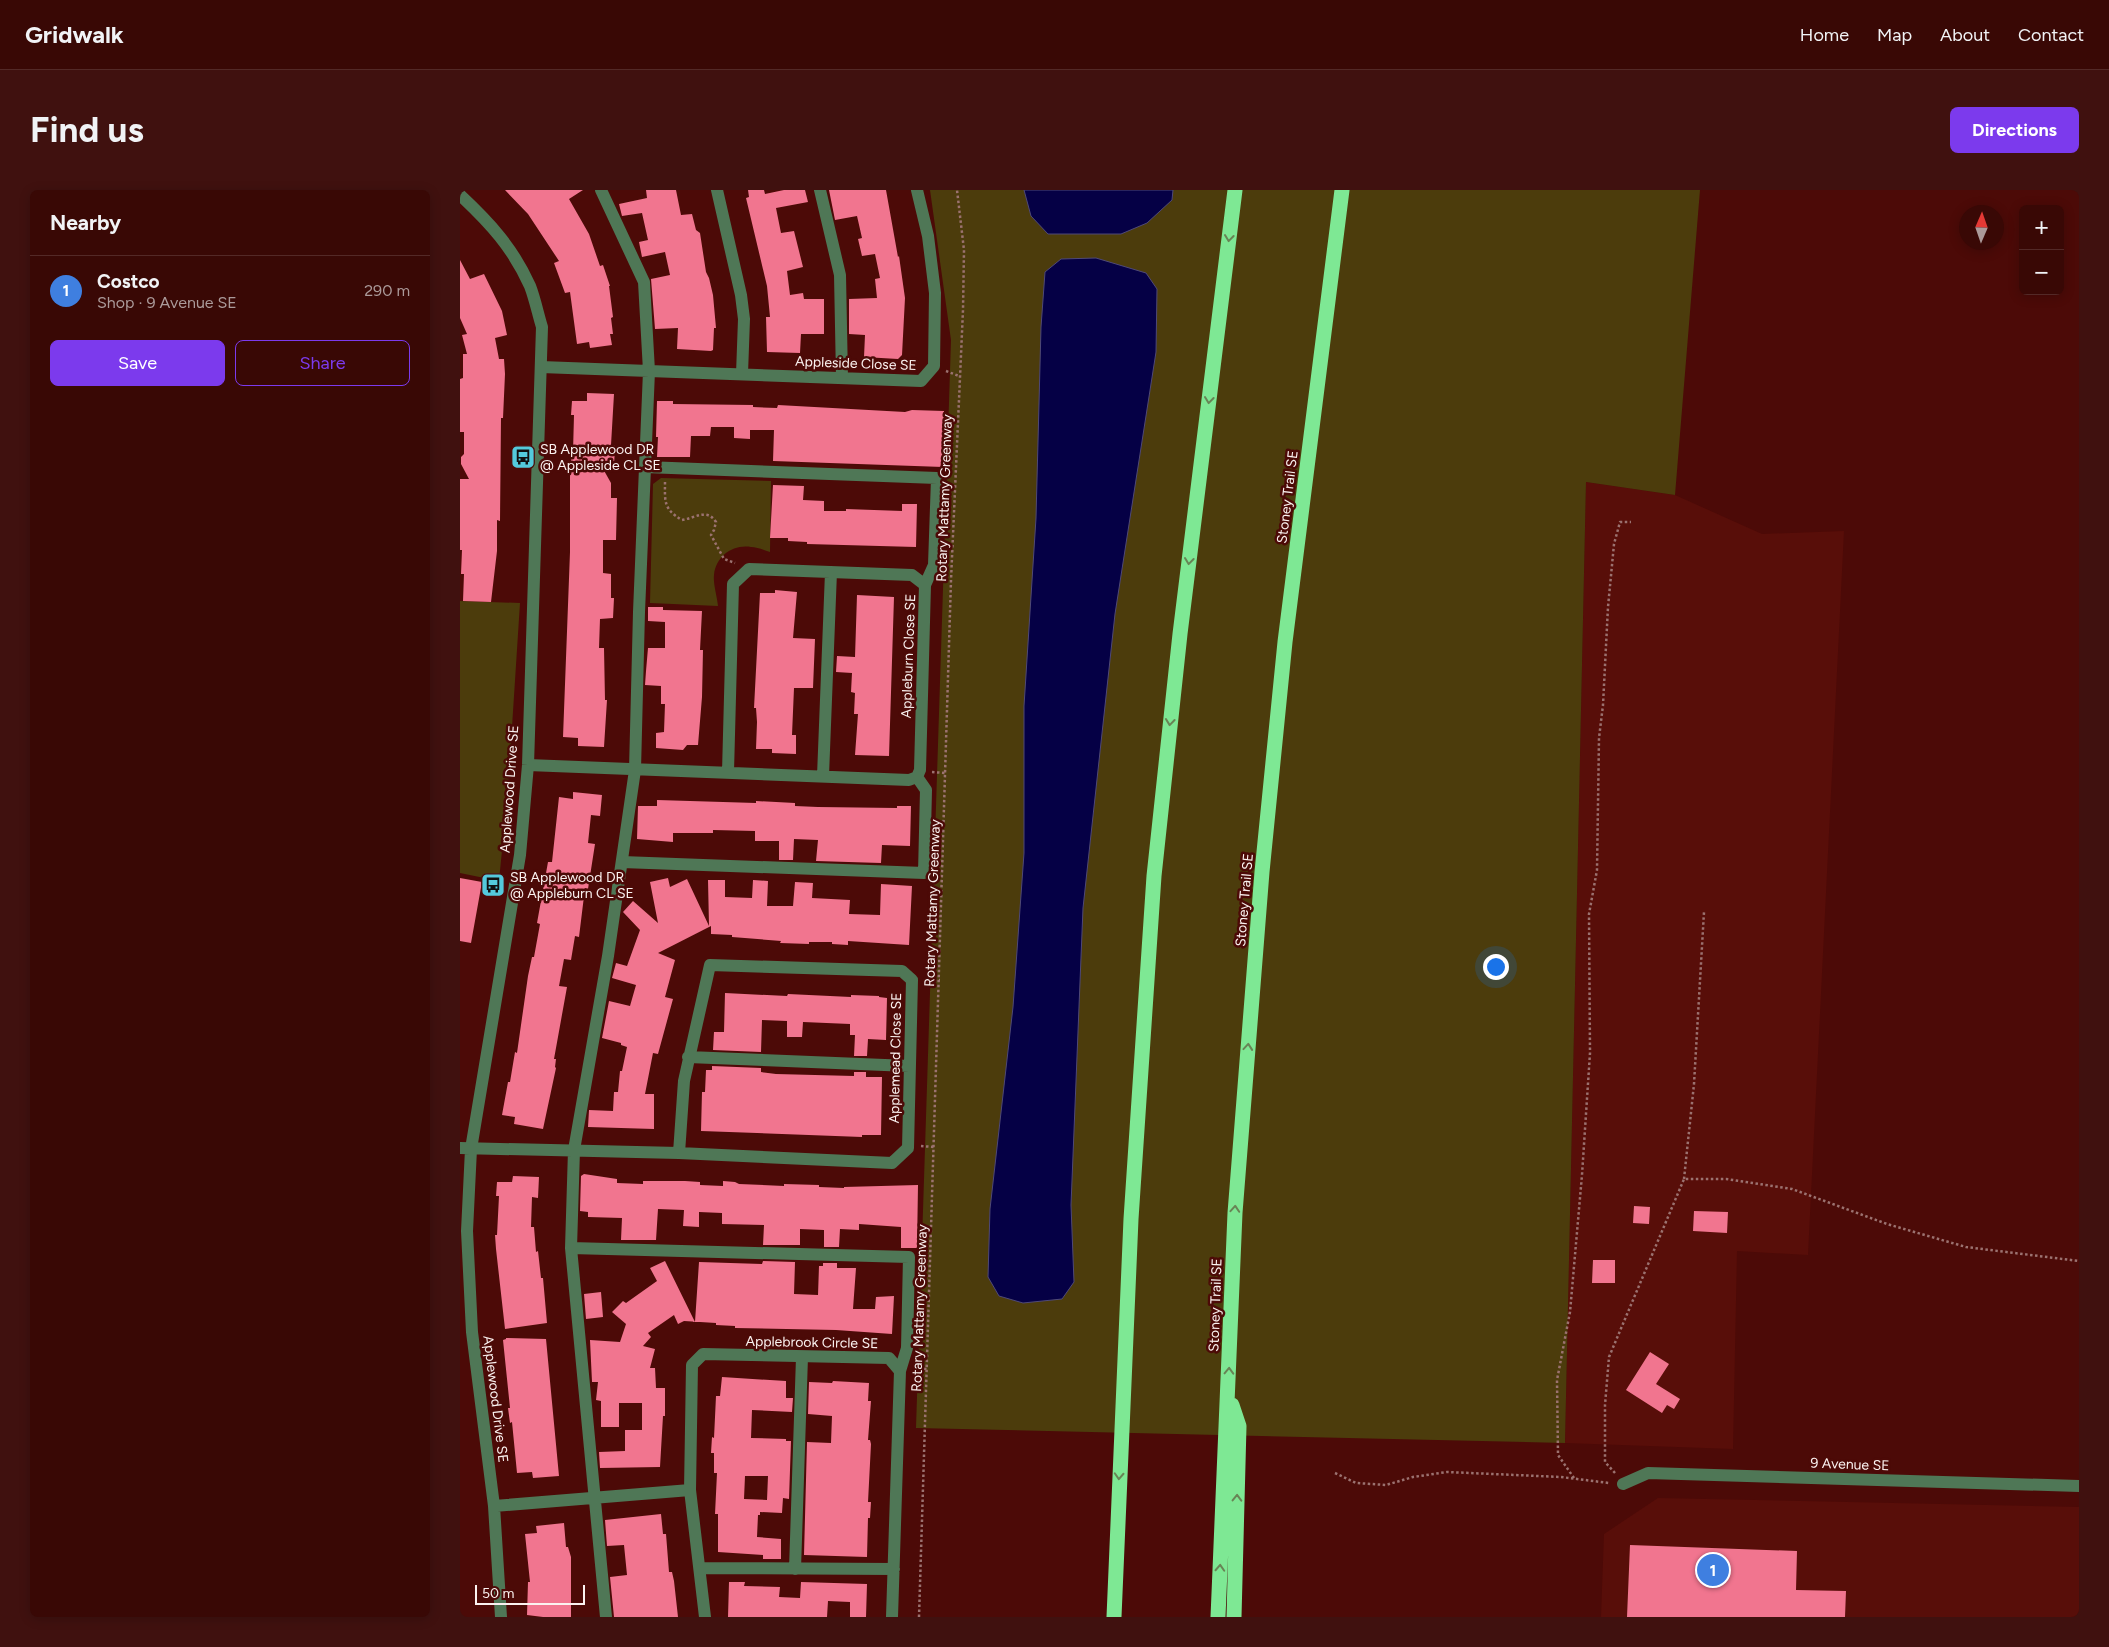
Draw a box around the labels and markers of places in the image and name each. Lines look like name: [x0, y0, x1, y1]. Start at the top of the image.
place label: SB Applewood DR @ Appleside CL SE: [540, 441, 661, 474]
bus stop icon: SB Applewood DR @ Appleside CL SE: [510, 444, 536, 470]
place label: SB Applewood DR @ Appleburn CL SE: [510, 869, 634, 902]
bus stop icon: SB Applewood DR @ Appleburn CL SE: [480, 872, 506, 898]
pin: 1: [1697, 1551, 1729, 1589]

